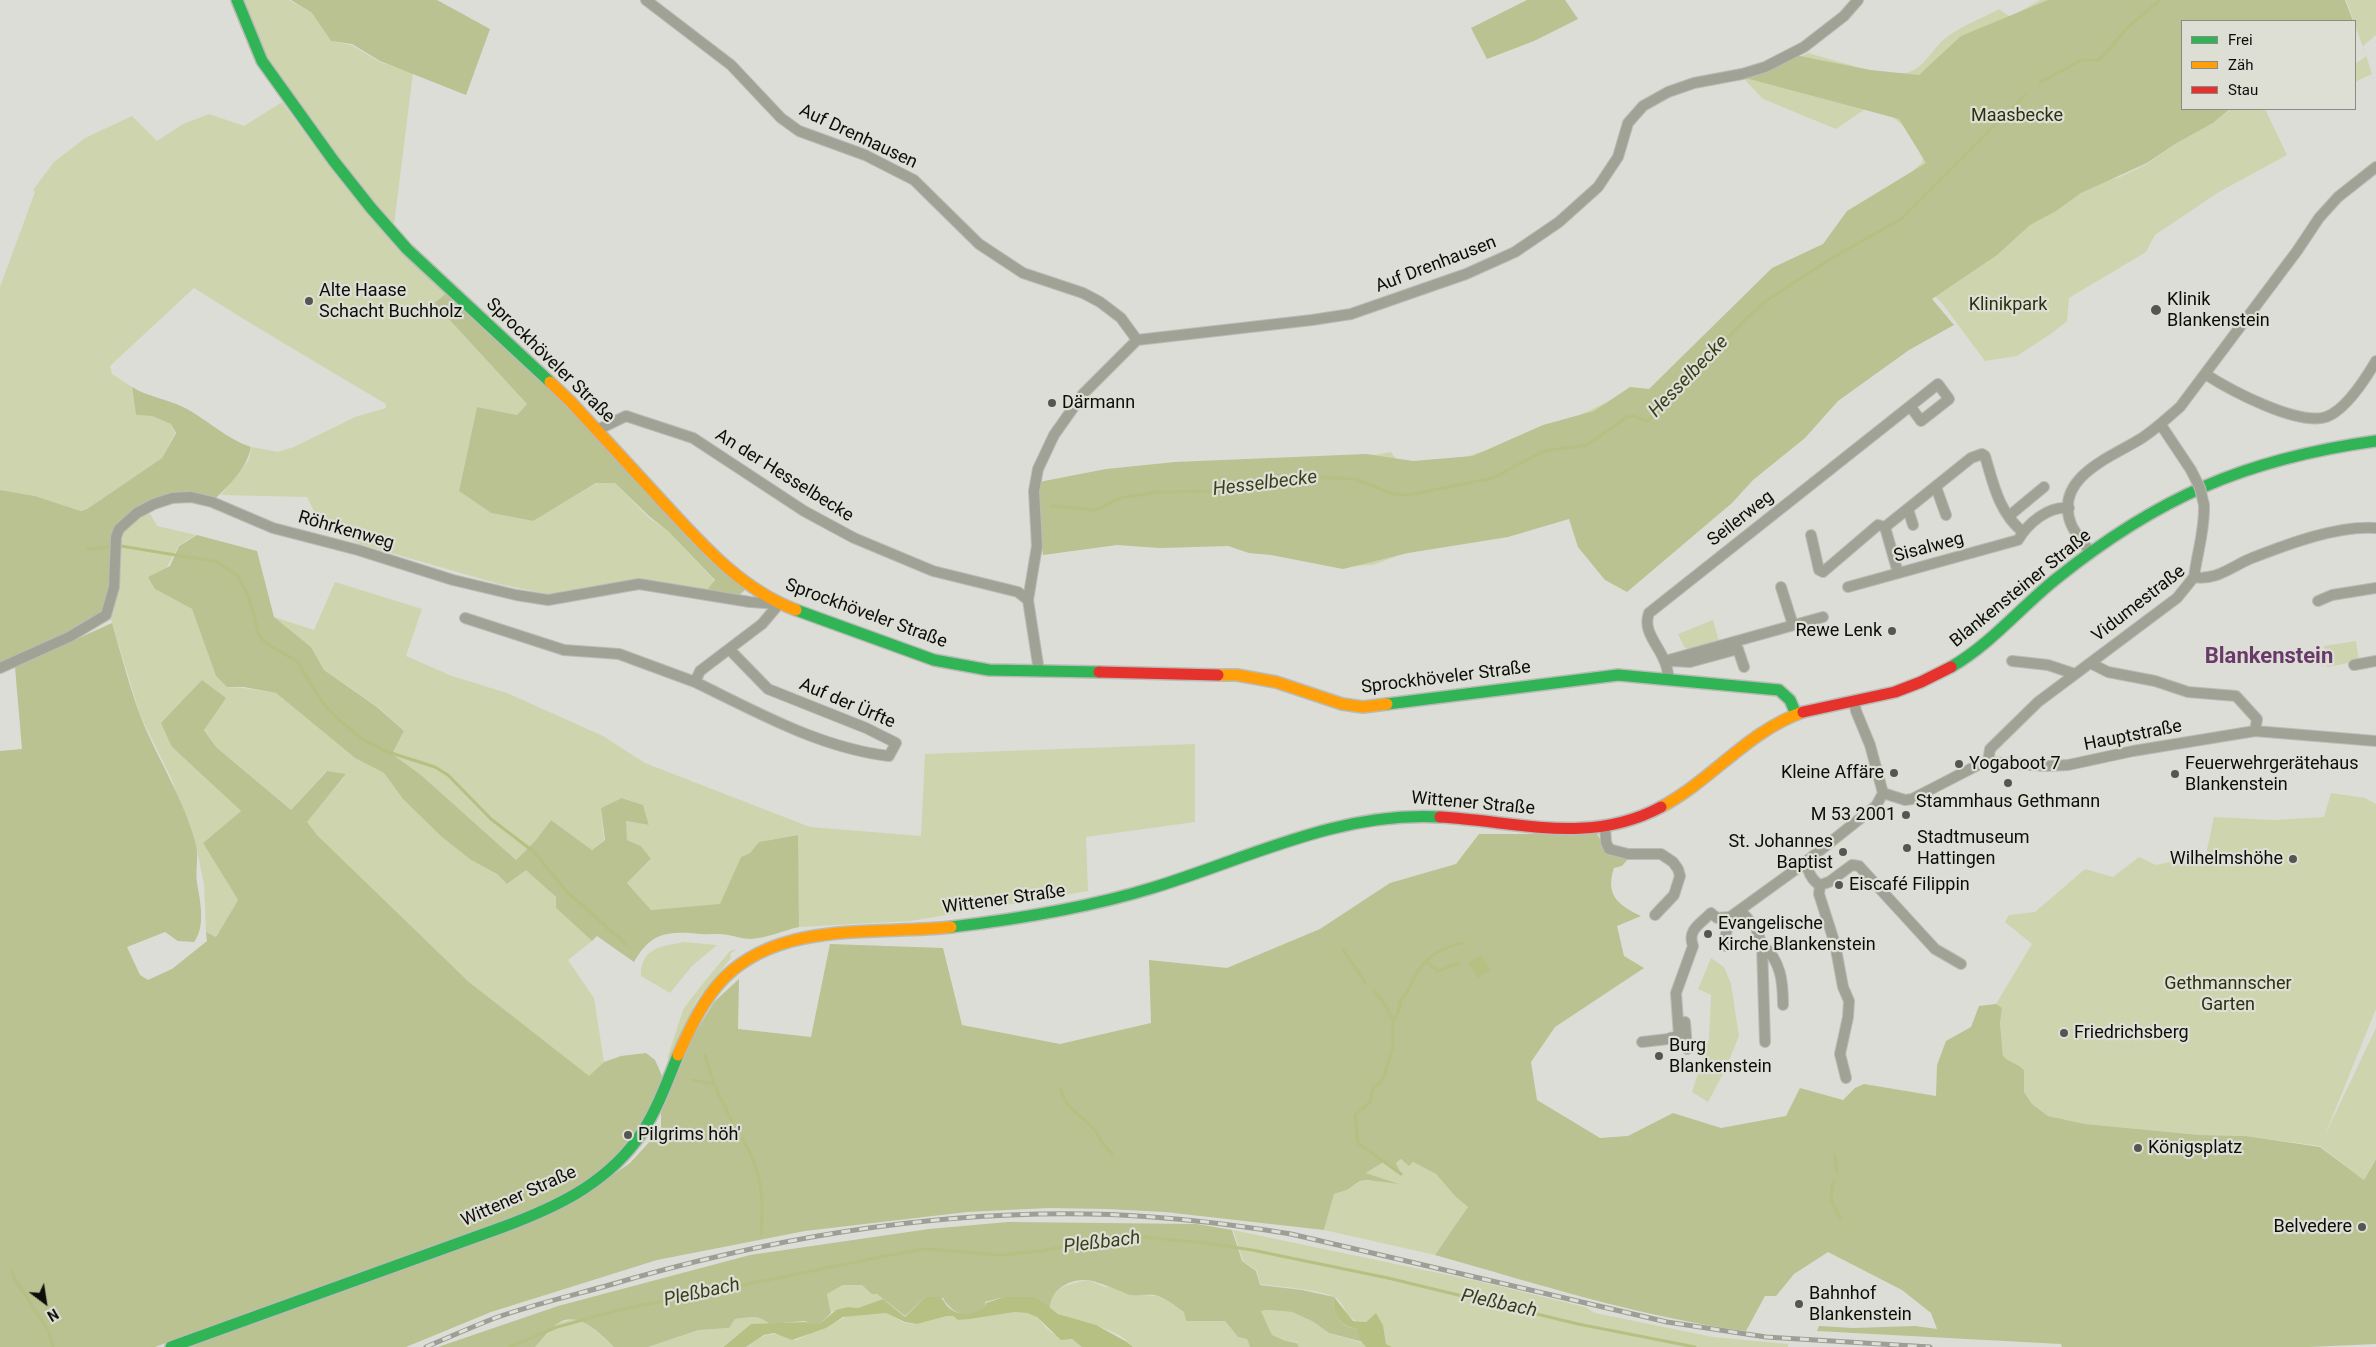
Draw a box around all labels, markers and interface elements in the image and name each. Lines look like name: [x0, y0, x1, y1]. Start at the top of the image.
legend: [2181, 20, 2356, 110]
text: Frei: [2228, 31, 2253, 49]
text: Zäh: [2228, 56, 2253, 74]
text: Stau: [2228, 81, 2258, 99]
street label: Auf Drenhausen: [795, 100, 921, 174]
park label: Maasbecke: [1971, 105, 2063, 127]
street label: Auf Drenhausen: [1372, 232, 1500, 298]
place label: Alte Haase Schacht Buchholz: [319, 280, 462, 322]
place label: Klinik Blankenstein: [2167, 289, 2270, 332]
street label: Sprockhöveler Straße: [481, 294, 619, 428]
park label: Klinikpark: [1969, 294, 2047, 316]
marker: Alte Haase Schacht Buchholz: [303, 295, 315, 307]
marker: Klinik Blankenstein: [2149, 303, 2163, 317]
water label: Hesselbecke: [1644, 331, 1734, 423]
place label: Därmann: [1062, 392, 1135, 414]
marker: Därmann: [1046, 397, 1058, 409]
street label: An der Hesselbecke: [711, 425, 857, 527]
water label: Hesselbecke: [1212, 466, 1318, 502]
street label: Seilerweg: [1704, 486, 1778, 552]
street label: Röhrkenweg: [295, 507, 397, 555]
street label: Blankensteiner Straße: [1946, 525, 2096, 653]
street label: Sisalweg: [1892, 528, 1966, 568]
street label: Vidumestraße: [2088, 561, 2190, 647]
street label: Sprockhöveler Straße: [782, 575, 950, 653]
place label: Rewe Lenk: [1796, 620, 1882, 642]
marker: Rewe Lenk: [1886, 625, 1898, 637]
district label: Blankenstein: [2205, 644, 2333, 670]
street label: Sprockhöveler Straße: [1360, 657, 1532, 699]
street label: Auf der Ürfte: [796, 674, 898, 734]
street label: Hauptstraße: [2082, 716, 2184, 756]
place label: Yogaboot 7: [1969, 753, 2061, 775]
place label: Feuerwehrgerätehaus Blankenstein: [2185, 753, 2358, 796]
marker: Yogaboot 7: [1953, 758, 1965, 770]
place label: Kleine Affäre: [1781, 762, 1884, 784]
marker: Kleine Affäre: [1888, 767, 1900, 779]
marker: Feuerwehrgerätehaus Blankenstein: [2169, 768, 2181, 780]
marker: Stammhaus Gethmann: [2002, 777, 2014, 789]
street label: Wittener Straße: [1410, 788, 1536, 820]
place label: Stammhaus Gethmann: [1916, 791, 2100, 813]
place label: M 53 2001: [1811, 804, 1896, 826]
marker: M 53 2001: [1900, 809, 1912, 821]
place label: Stadtmuseum Hattingen: [1917, 827, 2030, 870]
place label: St. Johannes Baptist: [1729, 831, 1833, 874]
marker: Stadtmuseum Hattingen: [1901, 842, 1913, 854]
marker: St. Johannes Baptist: [1837, 846, 1849, 858]
place label: Wilhelmshöhe: [2170, 848, 2283, 870]
marker: Wilhelmshöhe: [2287, 853, 2299, 865]
place label: Eiscafé Filippin: [1849, 874, 1970, 896]
marker: Eiscafé Filippin: [1833, 879, 1845, 891]
street label: Wittener Straße: [941, 881, 1067, 919]
place label: Evangelische Kirche Blankenstein: [1718, 913, 1876, 956]
marker: Evangelische Kirche Blankenstein: [1702, 928, 1714, 940]
park label: Gethmannscher Garten: [2164, 973, 2292, 1016]
place label: Friedrichsberg: [2074, 1022, 2189, 1044]
marker: Friedrichsberg: [2058, 1027, 2070, 1039]
place label: Burg Blankenstein: [1669, 1035, 1772, 1078]
marker: Burg Blankenstein: [1653, 1050, 1665, 1062]
place label: Pilgrims höh': [638, 1124, 741, 1146]
marker: Pilgrims höh': [622, 1129, 634, 1141]
place label: Königsplatz: [2148, 1137, 2242, 1159]
marker: Königsplatz: [2132, 1142, 2144, 1154]
street label: Wittener Straße: [458, 1162, 580, 1232]
place label: Belvedere: [2274, 1216, 2352, 1238]
marker: Belvedere: [2356, 1221, 2368, 1233]
water label: Pleßbach: [1062, 1227, 1142, 1259]
water label: Pleßbach: [662, 1274, 742, 1312]
north arrow: [20, 1277, 70, 1327]
place label: Bahnhof Blankenstein: [1809, 1283, 1912, 1326]
water label: Pleßbach: [1459, 1285, 1539, 1323]
marker: Bahnhof Blankenstein: [1793, 1298, 1805, 1310]
text: N: [44, 1305, 61, 1324]

